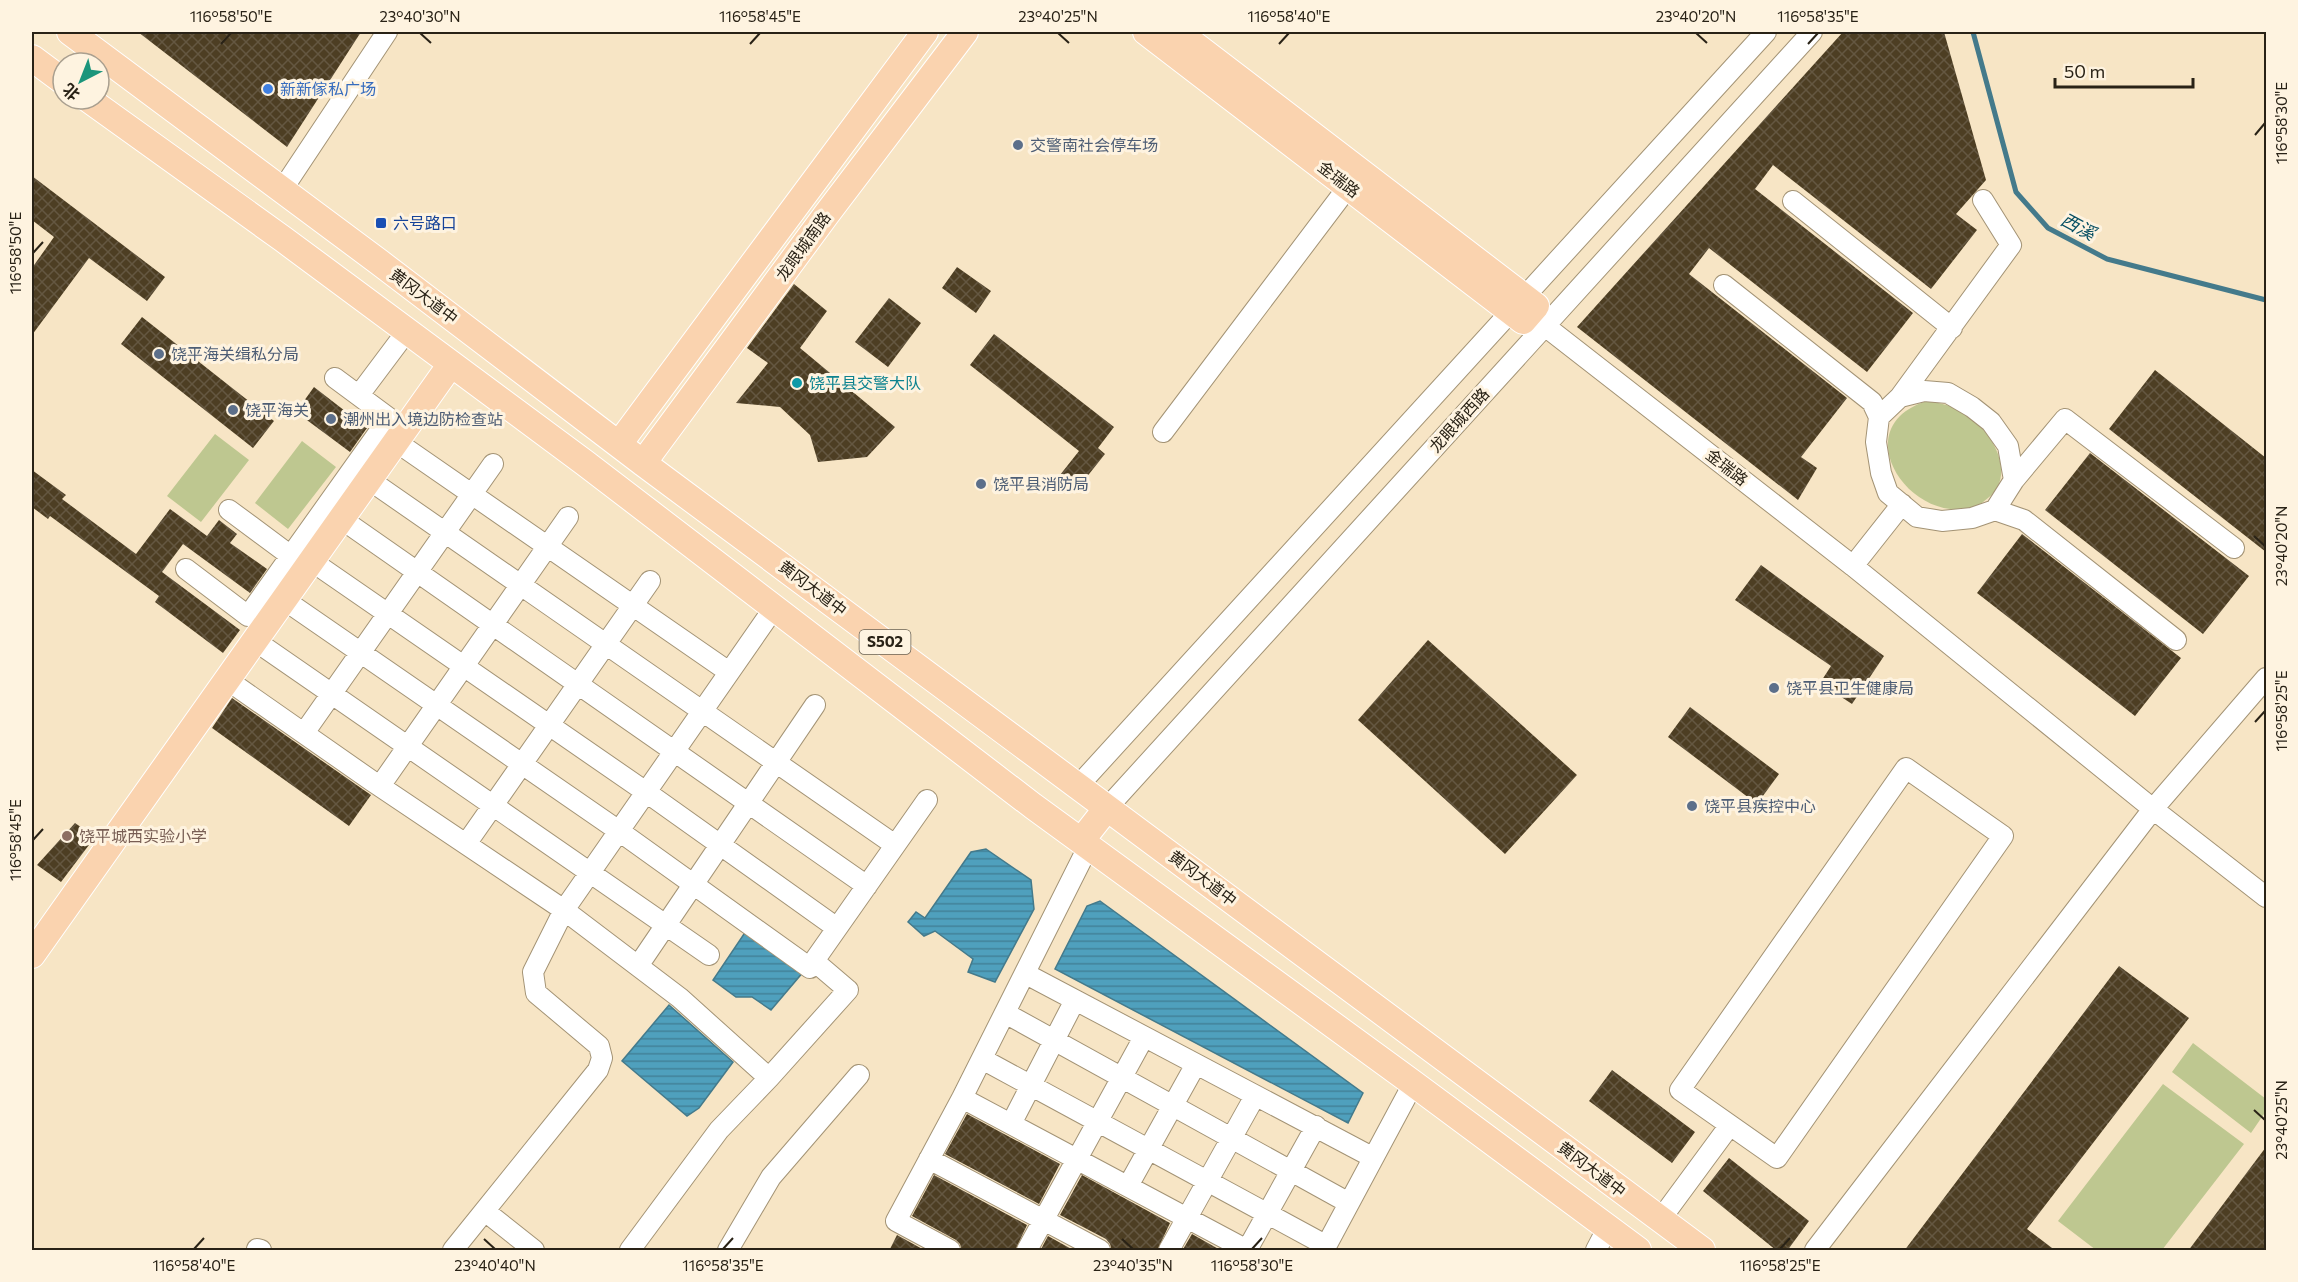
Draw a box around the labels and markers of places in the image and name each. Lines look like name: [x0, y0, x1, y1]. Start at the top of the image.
place label: 新新傢私广场: [280, 79, 376, 98]
marker: 新新傢私广场: [261, 82, 275, 96]
place label: 交警南社会停车场: [1030, 135, 1158, 154]
marker: 交警南社会停车场: [1011, 138, 1025, 152]
place label: 六号路口: [393, 213, 457, 232]
marker: 六号路口: [374, 216, 388, 230]
place label: 饶平海关缉私分局: [171, 344, 299, 363]
marker: 饶平海关缉私分局: [152, 347, 166, 361]
place label: 饶平县交警大队: [809, 373, 921, 392]
marker: 饶平县交警大队: [790, 376, 804, 390]
place label: 饶平海关: [245, 400, 309, 419]
marker: 饶平海关: [226, 403, 240, 417]
place label: 潮州出入境边防检查站: [343, 409, 503, 428]
marker: 潮州出入境边防检查站: [324, 412, 338, 426]
place label: 饶平县消防局: [993, 474, 1089, 493]
marker: 饶平县消防局: [974, 477, 988, 491]
place label: 饶平县卫生健康局: [1786, 678, 1914, 697]
marker: 饶平县卫生健康局: [1767, 681, 1781, 695]
place label: 饶平县疾控中心: [1704, 796, 1816, 815]
marker: 饶平县疾控中心: [1685, 799, 1699, 813]
place label: 饶平城西实验小学: [79, 826, 207, 845]
marker: 饶平城西实验小学: [60, 829, 74, 843]

